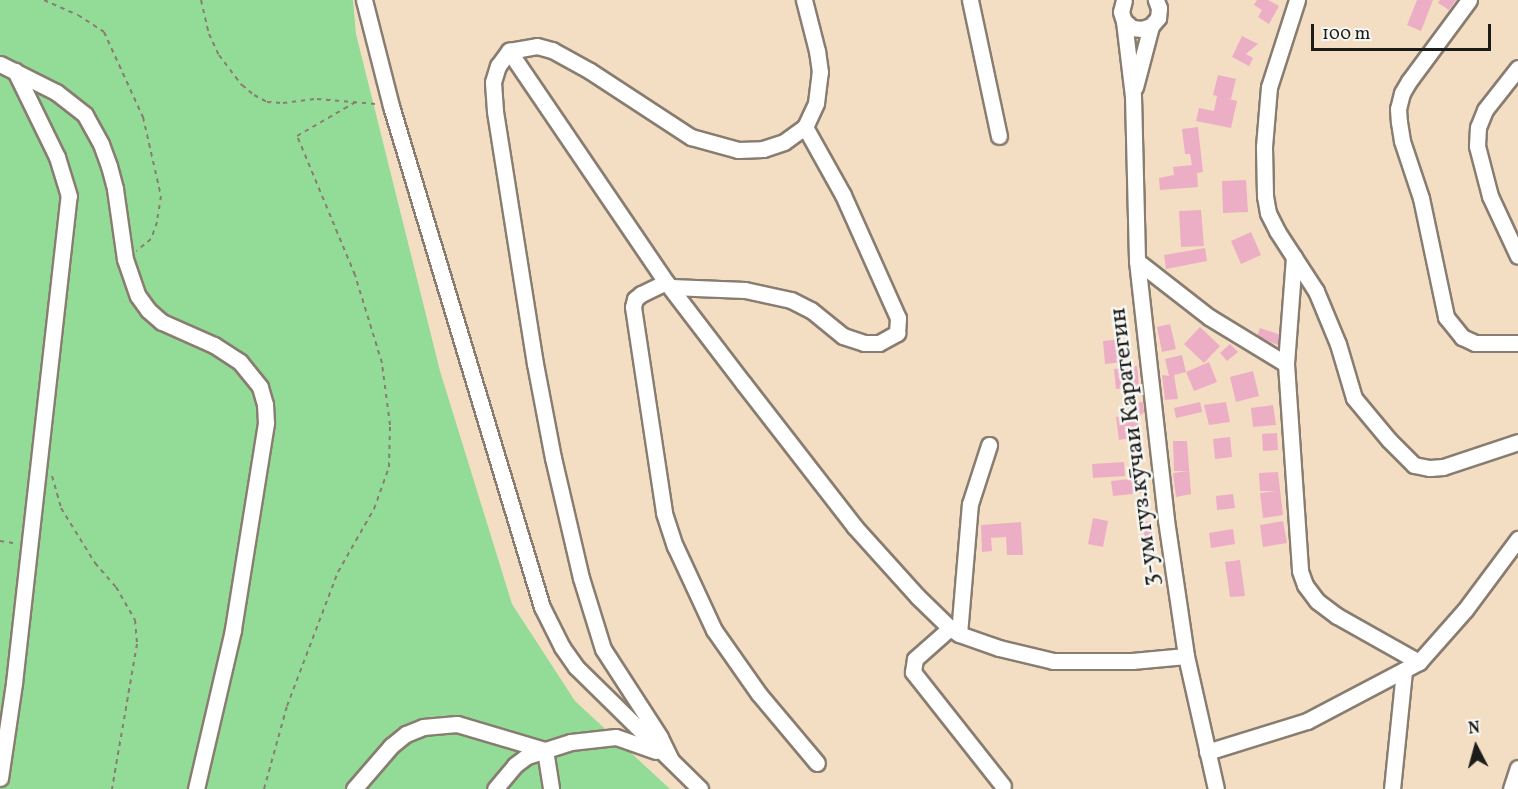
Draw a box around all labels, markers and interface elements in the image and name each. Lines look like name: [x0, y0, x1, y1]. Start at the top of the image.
scale bar: [1314, 12, 1494, 50]
text: 100 m: [1322, 22, 1371, 47]
street label: 3-ум гуз.кӯчаи Каратегин: [1105, 306, 1167, 588]
north arrow: [1446, 717, 1506, 777]
text: N: [1467, 718, 1481, 741]

